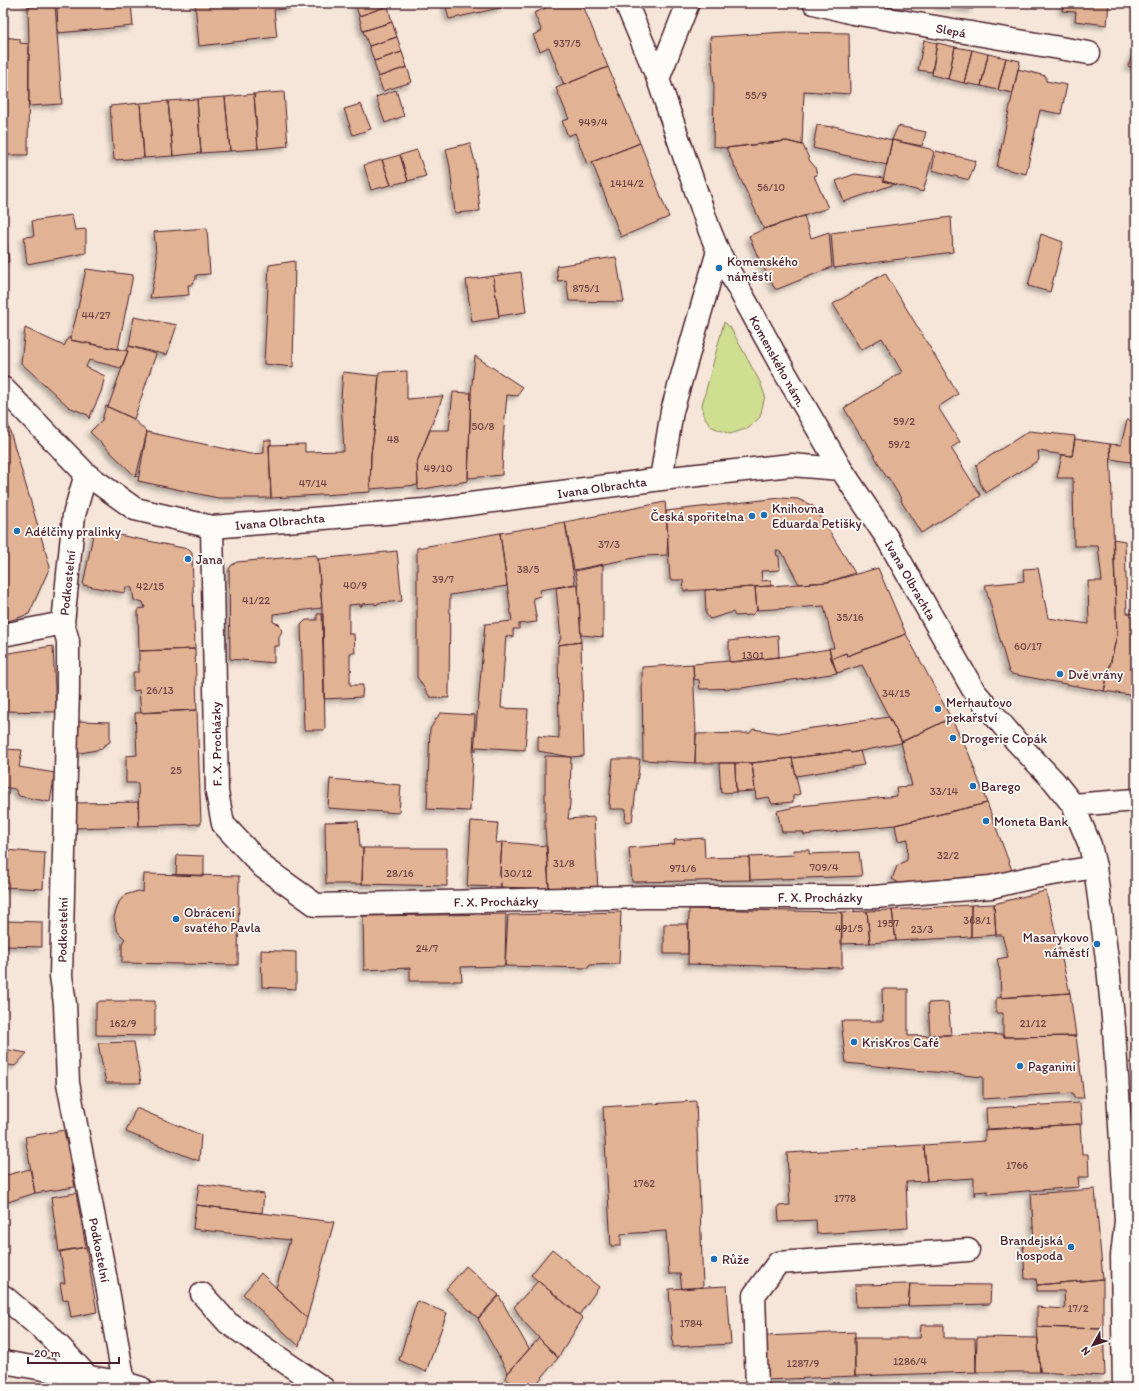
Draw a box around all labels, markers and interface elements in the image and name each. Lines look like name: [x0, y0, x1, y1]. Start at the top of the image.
street label: Slepá: [935, 20, 967, 41]
house number: 937/5: [553, 37, 581, 50]
house number: 55/9: [745, 89, 767, 102]
house number: 949/4: [578, 116, 608, 129]
house number: 1414/2: [610, 177, 644, 190]
house number: 56/10: [757, 181, 785, 194]
place label: Komenského náměstí: [727, 254, 798, 284]
marker: Komenského náměstí: [714, 263, 724, 273]
house number: 875/1: [573, 282, 600, 295]
house number: 44/27: [81, 309, 111, 322]
street label: Komenského nám.: [746, 313, 809, 410]
house number: 59/2: [893, 415, 915, 428]
house number: 50/8: [471, 420, 495, 433]
house number: 48: [387, 433, 399, 446]
house number: 59/2: [888, 438, 910, 451]
house number: 49/10: [424, 462, 453, 475]
street label: Ivana Olbrachta: [556, 474, 648, 501]
house number: 47/14: [299, 477, 328, 490]
place label: Knihovna Eduarda Petišky: [772, 501, 862, 531]
place label: Česká spořitelna: [651, 509, 744, 524]
street label: Ivana Olbrachta: [235, 510, 326, 533]
marker: Knihovna Eduarda Petišky: [759, 510, 769, 520]
marker: Česká spořitelna: [747, 511, 757, 521]
place label: Adélčiny pralinky: [25, 524, 121, 539]
marker: Adélčiny pralinky: [12, 526, 22, 536]
house number: 37/3: [598, 538, 620, 551]
street label: Ivana Olbrachta: [882, 538, 940, 623]
street label: Podkostelní: [57, 549, 78, 616]
place label: Jana: [196, 552, 223, 567]
marker: Jana: [183, 554, 193, 564]
house number: 38/5: [517, 563, 539, 576]
house number: 39/7: [432, 573, 454, 586]
house number: 40/9: [343, 579, 367, 592]
house number: 42/15: [136, 580, 164, 593]
house number: 41/22: [242, 594, 270, 607]
house number: 35/16: [836, 611, 864, 624]
house number: 60/17: [1014, 640, 1042, 653]
house number: 1301: [742, 649, 764, 662]
place label: Dvě vrány: [1068, 667, 1123, 682]
marker: Dvě vrány: [1055, 669, 1065, 679]
house number: 26/13: [146, 684, 174, 697]
house number: 34/15: [882, 687, 910, 700]
place label: Merhautovo pekařství: [946, 695, 1012, 725]
street label: F. X. Procházky: [208, 702, 225, 786]
marker: Merhautovo pekařství: [933, 704, 943, 714]
place label: Drogerie Copák: [961, 731, 1047, 746]
marker: Drogerie Copák: [948, 733, 958, 743]
house number: 25: [170, 764, 182, 777]
place label: Barego: [981, 779, 1021, 794]
marker: Barego: [968, 781, 978, 791]
house number: 33/14: [930, 785, 959, 798]
place label: Moneta Bank: [994, 814, 1068, 829]
marker: Moneta Bank: [981, 816, 991, 826]
house number: 32/2: [937, 849, 959, 862]
house number: 31/8: [553, 857, 575, 870]
house number: 709/4: [809, 861, 839, 874]
house number: 971/6: [670, 862, 697, 875]
house number: 28/16: [386, 867, 414, 880]
house number: 30/12: [504, 867, 532, 880]
street label: F. X. Procházky: [778, 890, 862, 905]
street label: F. X. Procházky: [454, 893, 538, 910]
street label: Podkostelní: [54, 896, 71, 963]
place label: Obrácení svatého Pavla: [184, 905, 261, 935]
marker: Obrácení svatého Pavla: [171, 914, 181, 924]
house number: 368/1: [963, 914, 991, 927]
house number: 1957: [877, 917, 900, 930]
house number: 491/5: [835, 922, 863, 935]
house number: 23/3: [911, 923, 933, 936]
place label: Masarykovo náměstí: [1023, 930, 1090, 960]
marker: Masarykovo náměstí: [1092, 939, 1102, 949]
house number: 24/7: [416, 942, 439, 955]
house number: 162/9: [109, 1017, 137, 1030]
house number: 21/12: [1020, 1017, 1046, 1030]
place label: KrisKros Café: [862, 1035, 939, 1050]
marker: KrisKros Café: [849, 1037, 859, 1047]
place label: Paganini: [1028, 1059, 1076, 1074]
marker: Paganini: [1015, 1061, 1025, 1071]
house number: 1766: [1006, 1159, 1028, 1172]
house number: 1762: [633, 1177, 655, 1190]
house number: 1778: [834, 1192, 856, 1205]
street label: Podkostelní: [86, 1217, 113, 1284]
place label: Brandejská hospoda: [1000, 1233, 1063, 1263]
marker: Brandejská hospoda: [1066, 1242, 1076, 1252]
place label: Růže: [722, 1252, 749, 1267]
marker: Růže: [709, 1254, 719, 1264]
house number: 17/2: [1068, 1302, 1089, 1315]
house number: 1784: [679, 1317, 703, 1330]
north arrow: [1073, 1325, 1113, 1365]
scale bar: [28, 1339, 119, 1365]
text: N: [1078, 1344, 1093, 1358]
text: 20 m: [34, 1346, 61, 1360]
house number: 1286/4: [893, 1355, 927, 1368]
house number: 1287/9: [787, 1357, 820, 1370]

